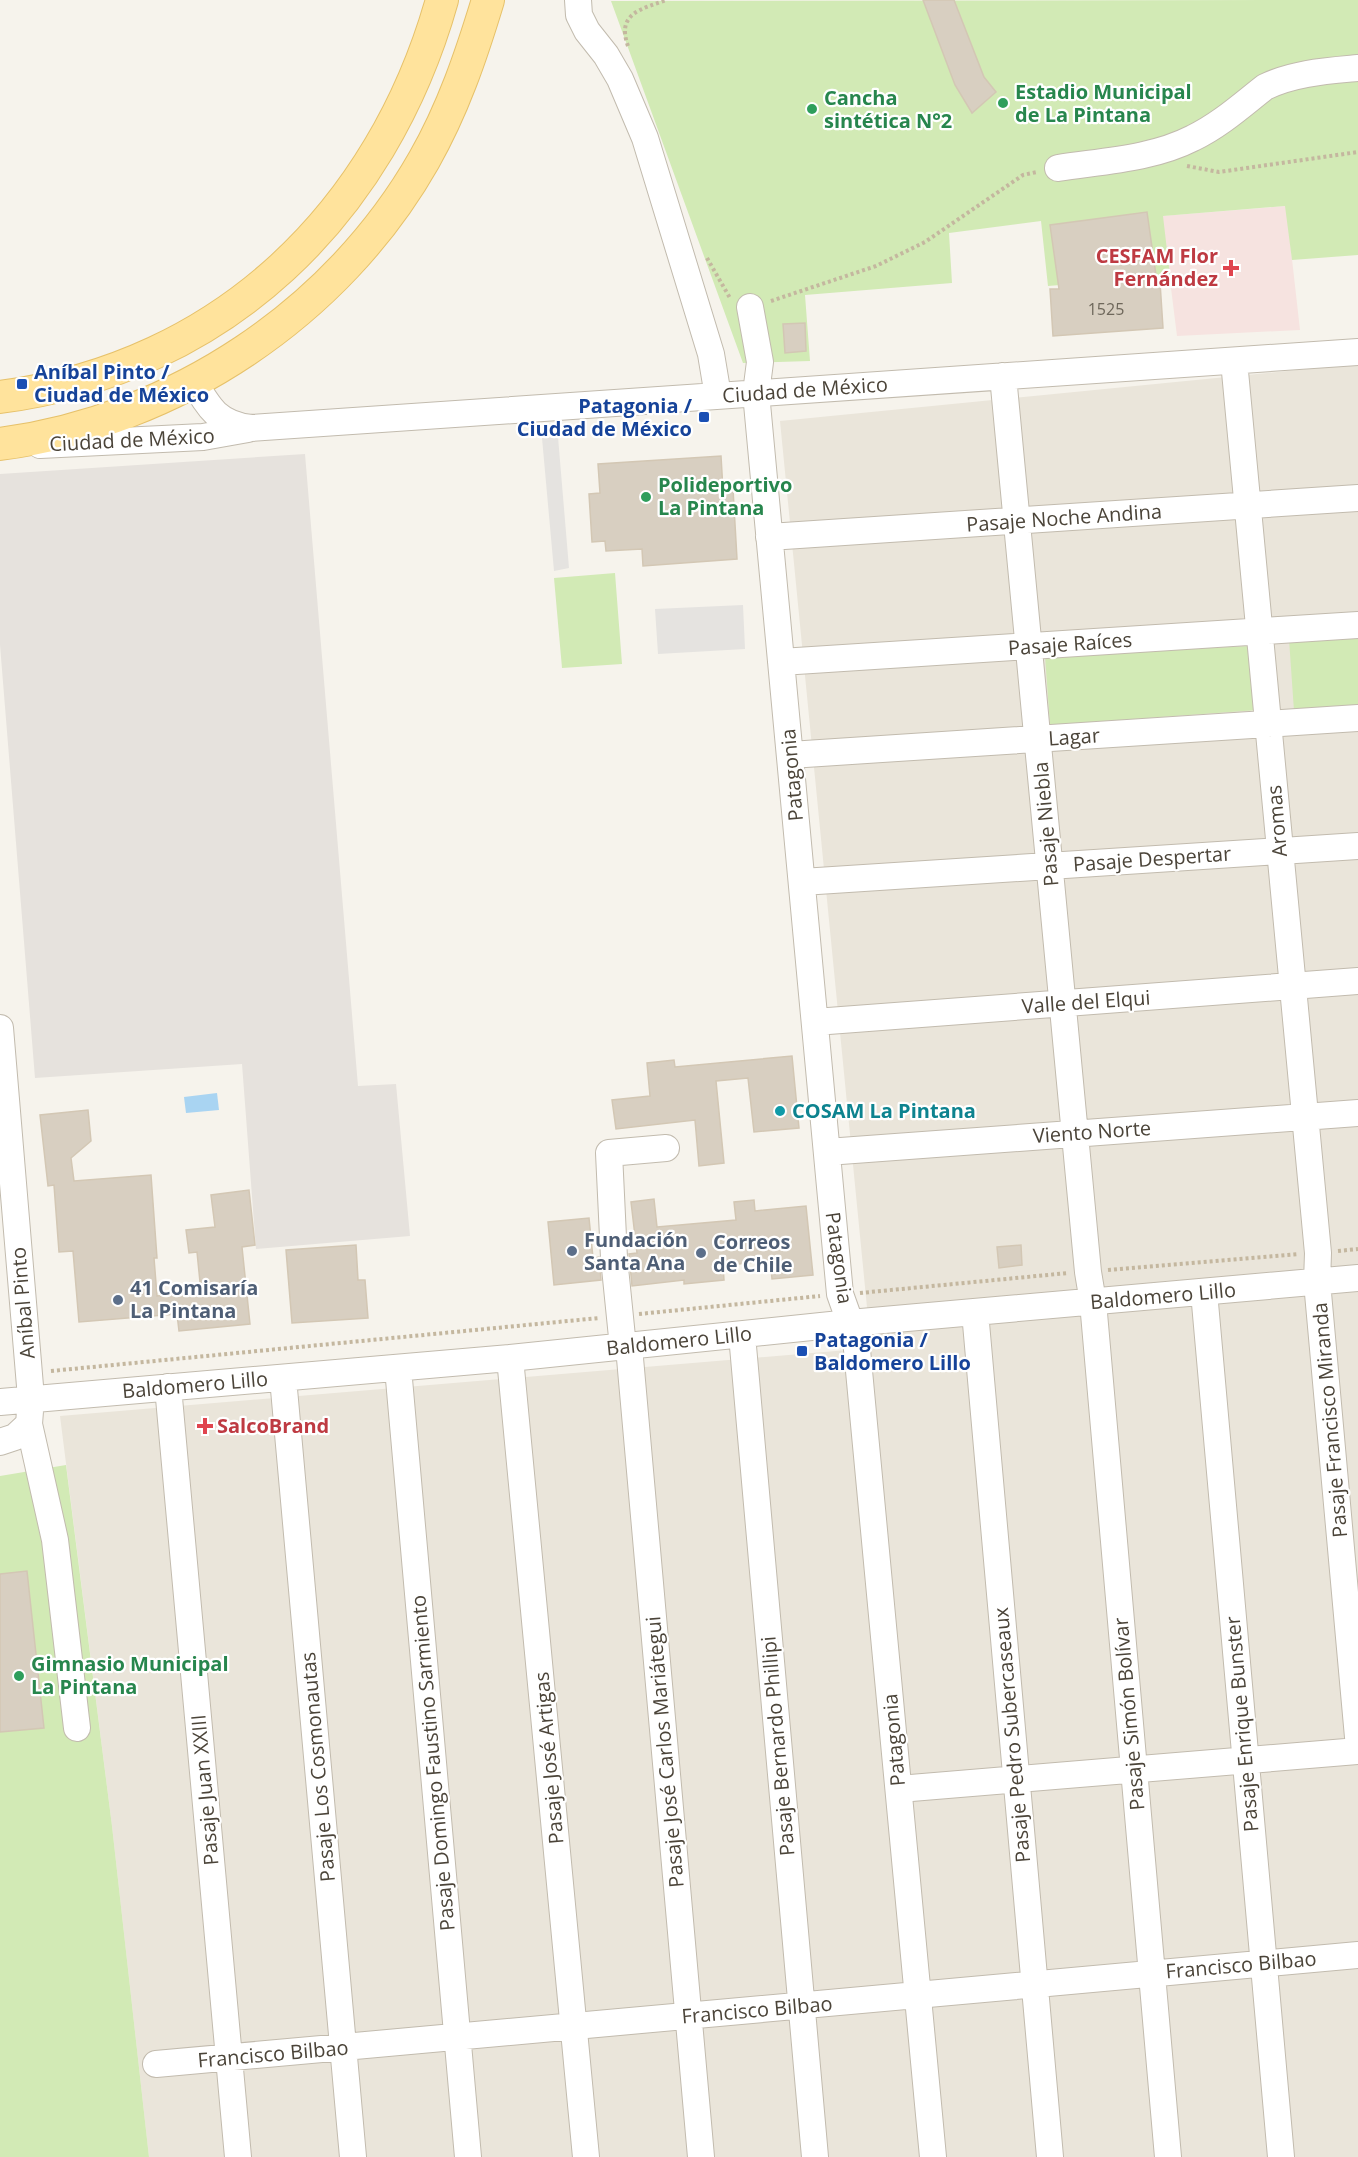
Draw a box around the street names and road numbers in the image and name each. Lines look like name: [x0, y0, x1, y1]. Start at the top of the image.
street label: Ciudad de México: [721, 370, 889, 409]
street label: Ciudad de México: [49, 422, 215, 457]
street label: Pasaje Noche Andina: [965, 497, 1163, 538]
street label: Pasaje Raíces: [1007, 626, 1133, 661]
street label: Lagar: [1047, 721, 1101, 752]
street label: Patagonia: [774, 728, 809, 822]
street label: Pasaje Niebla: [1027, 761, 1064, 887]
street label: Aromas: [1260, 784, 1293, 858]
street label: Pasaje Despertar: [1072, 840, 1232, 877]
street label: Valle del Elqui: [1021, 984, 1151, 1019]
street label: Viento Norte: [1032, 1114, 1152, 1149]
street label: Patagonia: [820, 1210, 859, 1306]
street label: Aníbal Pinto: [4, 1246, 41, 1360]
street label: Baldomero Lillo: [1089, 1276, 1237, 1315]
street label: Pasaje Francisco Miranda: [1306, 1301, 1353, 1539]
street label: Baldomero Lillo: [605, 1319, 753, 1362]
street label: Baldomero Lillo: [121, 1365, 269, 1404]
street label: Pasaje Domingo Faustino Sarmiento: [404, 1594, 461, 1932]
street label: Pasaje Pedro Subercaseaux: [987, 1606, 1036, 1864]
street label: Pasaje José Carlos Mariátegui: [639, 1615, 690, 1889]
street label: Pasaje Enrique Bunster: [1219, 1615, 1264, 1833]
street label: Pasaje Simón Bolívar: [1107, 1616, 1150, 1812]
street label: Pasaje Bernardo Phillipi: [754, 1635, 801, 1857]
street label: Pasaje Los Cosmonautas: [294, 1651, 341, 1883]
street label: Pasaje José Artigas: [528, 1671, 569, 1845]
street label: Patagonia: [876, 1693, 911, 1787]
street label: Pasaje Juan XXIII: [184, 1713, 225, 1867]
street label: Francisco Bilbao: [1164, 1944, 1317, 1985]
street label: Francisco Bilbao: [680, 1989, 833, 2030]
street label: Francisco Bilbao: [196, 2033, 349, 2074]

